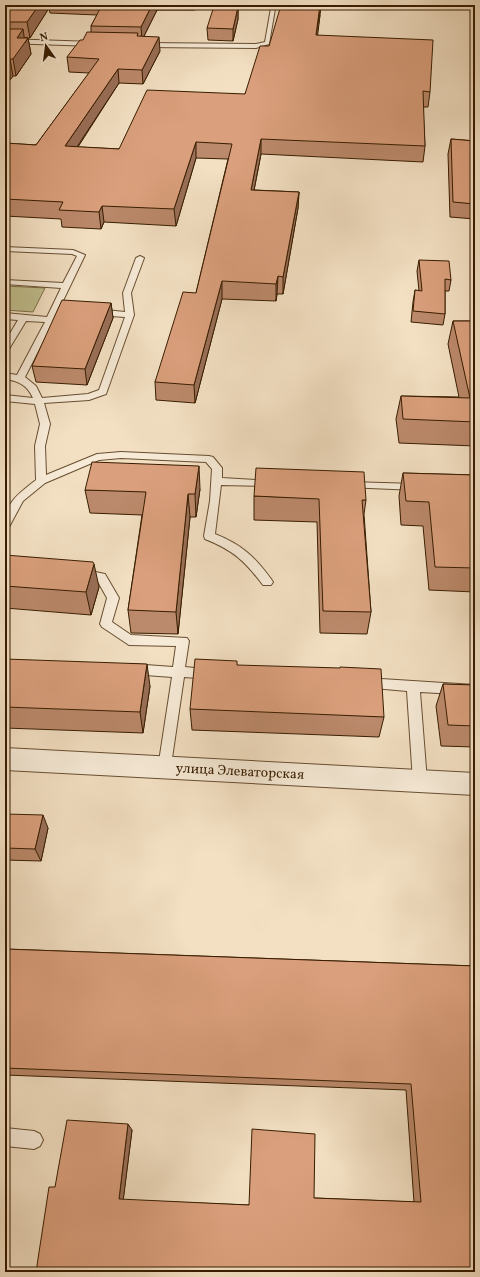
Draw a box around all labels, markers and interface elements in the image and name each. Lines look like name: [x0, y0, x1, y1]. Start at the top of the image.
north arrow: [26, 26, 66, 66]
text: N: [38, 30, 50, 46]
street label: улица Элеваторская: [175, 759, 305, 785]

